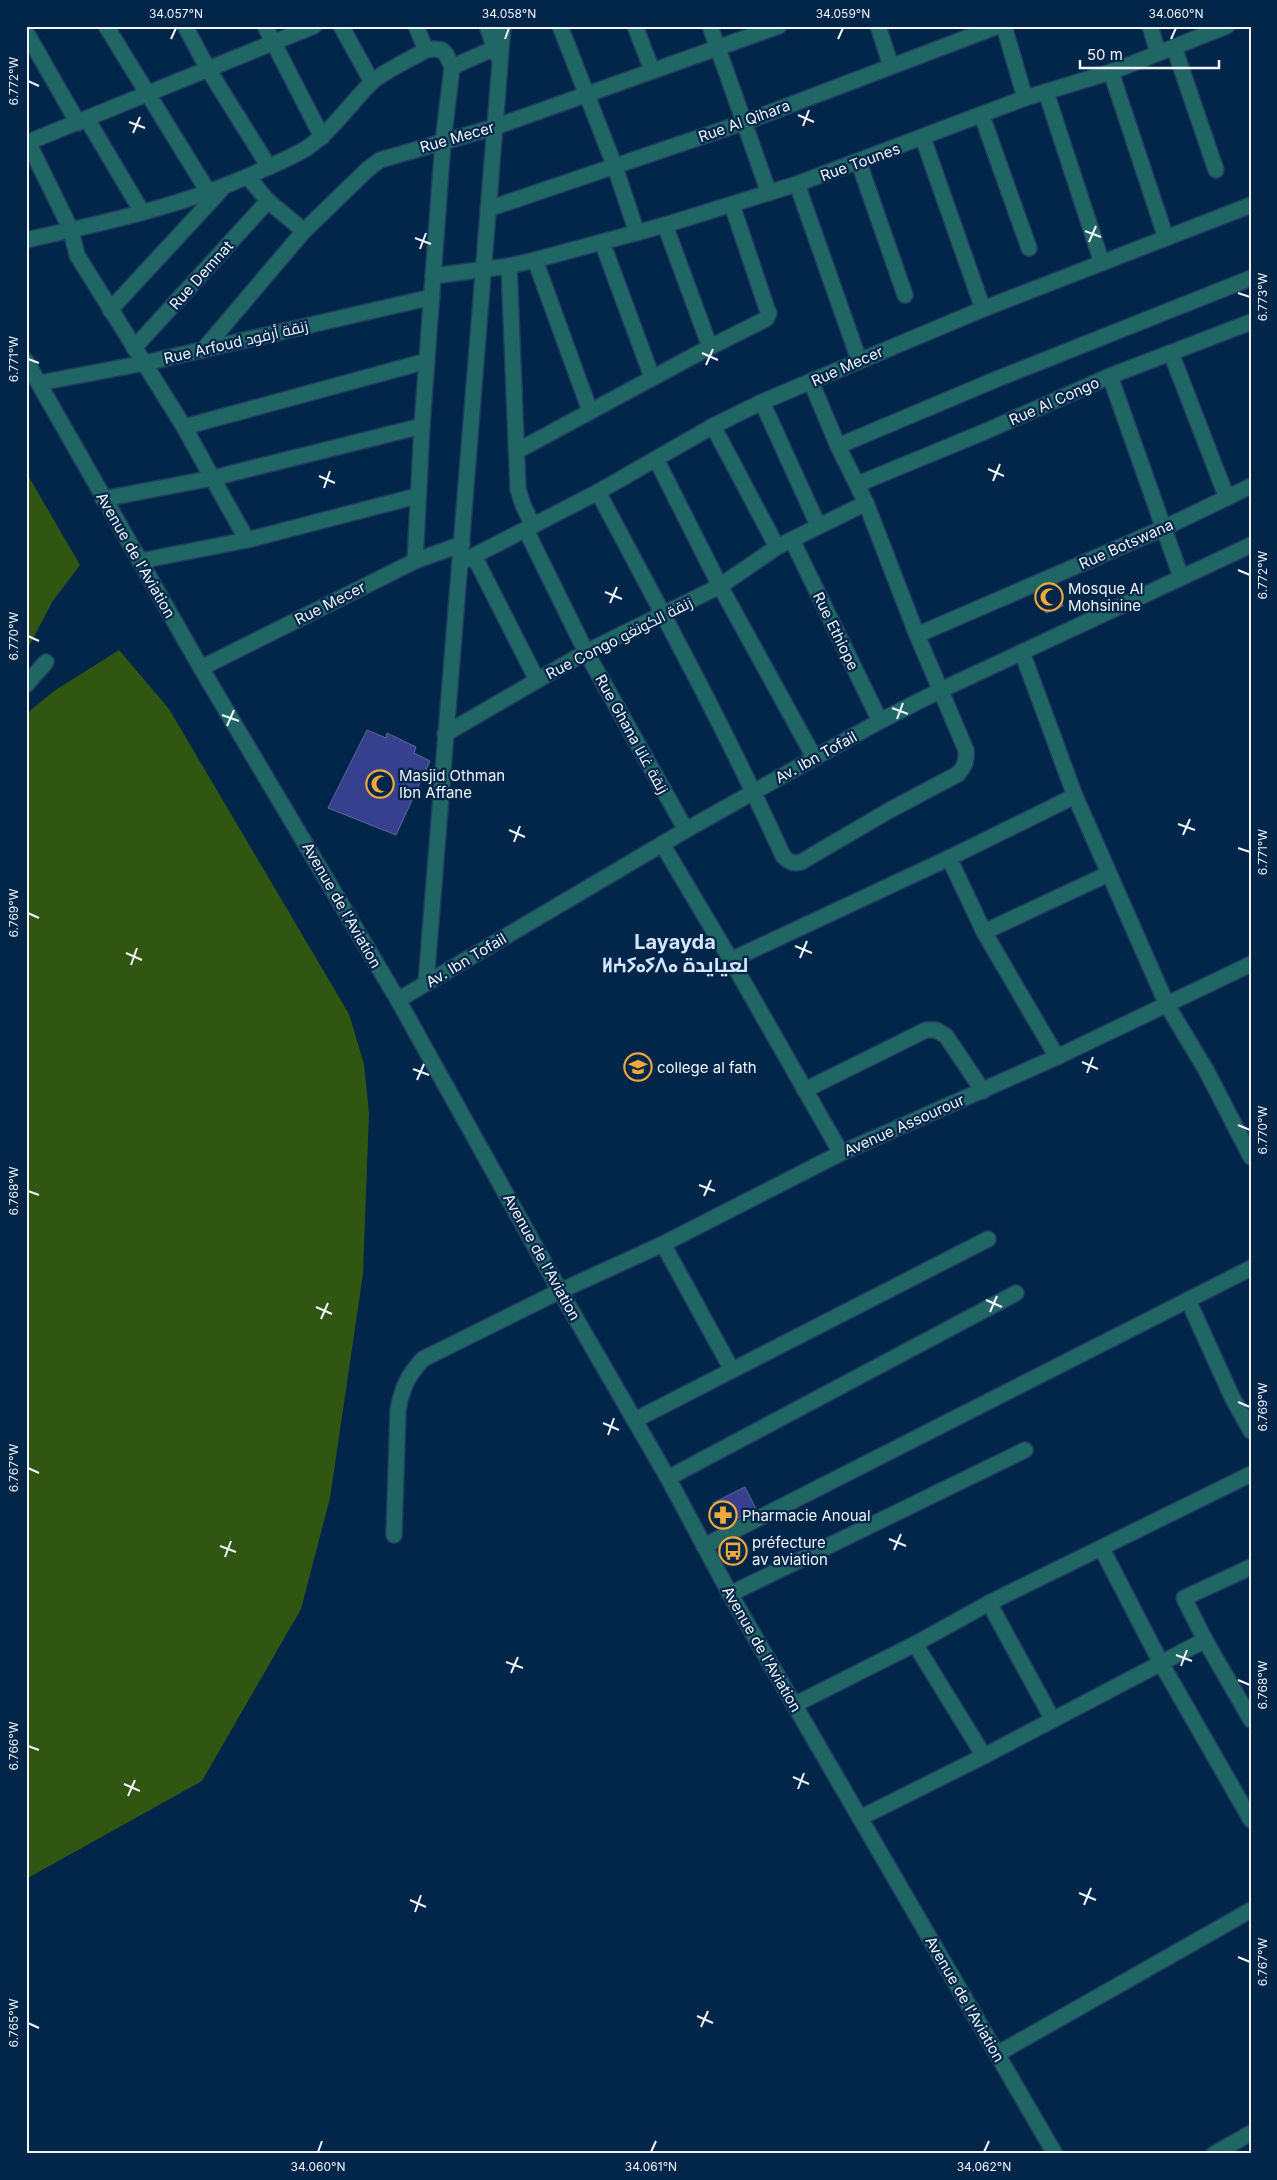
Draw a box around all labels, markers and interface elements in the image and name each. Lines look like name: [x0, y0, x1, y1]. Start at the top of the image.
text: 34.057°N: [149, 6, 203, 21]
text: 34.058°N: [482, 6, 536, 21]
text: 34.059°N: [816, 6, 870, 21]
text: 34.060°N: [1148, 6, 1204, 21]
scale bar: [1080, 38, 1218, 70]
text: 50 m: [1087, 45, 1123, 64]
text: 6.772°W: [6, 56, 21, 105]
street label: Rue Al Qihara: [696, 96, 792, 146]
street label: Rue Mecer: [417, 117, 497, 157]
street label: Rue Tounes: [818, 139, 903, 185]
street label: Rue Demnat: [165, 236, 237, 313]
text: 6.773°W: [1255, 273, 1270, 321]
street label: Rue Arfoud زنقة أرفود: [162, 316, 310, 368]
text: 6.771°W: [6, 336, 21, 382]
street label: Rue Mecer: [808, 342, 886, 390]
street label: Rue Al Congo: [1006, 373, 1102, 429]
street label: Avenue de l'Aviation: [92, 489, 180, 621]
street label: Rue Botswana: [1076, 515, 1176, 573]
text: 6.772°W: [1255, 550, 1270, 599]
street label: Rue Mecer: [291, 577, 369, 629]
place label: Mosque Al Mohsinine: [1068, 579, 1143, 615]
mosque icon: Mosque Al Mohsinine: [1034, 582, 1064, 612]
street label: Rue Ethiope: [809, 589, 863, 673]
street label: Rue Congo زنقة الكونغو: [542, 593, 696, 683]
text: 6.770°W: [6, 611, 21, 660]
street label: Rue Ghana زنقة غانا: [591, 671, 673, 797]
street label: Av. Ibn Tofail: [772, 727, 860, 787]
place label: Masjid Othman Ibn Affane: [399, 766, 505, 802]
mosque icon: Masjid Othman Ibn Affane: [365, 769, 395, 799]
text: 6.771°W: [1255, 829, 1270, 875]
street label: Avenue de l'Aviation: [298, 839, 386, 971]
text: 6.769°W: [6, 888, 21, 938]
street label: Av. Ibn Tofail: [422, 929, 510, 991]
district label: Layayda ⵍⵄⵢⴰⵢⴷⴰ لعيايدة: [602, 930, 748, 977]
school or university icon: college al fath: [623, 1052, 653, 1082]
place label: college al fath: [657, 1058, 757, 1077]
street label: Avenue Assourour: [841, 1090, 968, 1160]
text: 6.770°W: [1255, 1105, 1270, 1154]
text: 6.768°W: [6, 1166, 21, 1215]
street label: Avenue de l'Aviation: [499, 1190, 585, 1324]
text: 6.769°W: [1255, 1382, 1270, 1432]
text: 6.767°W: [6, 1444, 21, 1492]
pharmacy icon: Pharmacie Anoual: [708, 1500, 738, 1530]
place label: Pharmacie Anoual: [742, 1506, 871, 1525]
place label: préfecture av aviation: [752, 1533, 828, 1569]
bus stop icon: préfecture av aviation: [718, 1536, 748, 1566]
street label: Avenue de l'Aviation: [718, 1583, 806, 1715]
text: 6.768°W: [1255, 1660, 1270, 1709]
text: 6.766°W: [6, 1721, 21, 1771]
street label: Avenue de l'Aviation: [921, 1933, 1009, 2065]
text: 6.767°W: [1255, 1938, 1270, 1986]
text: 6.765°W: [6, 1998, 21, 2047]
text: 34.060°N: [290, 2159, 346, 2174]
text: 34.061°N: [625, 2159, 677, 2174]
text: 34.062°N: [957, 2159, 1011, 2174]

